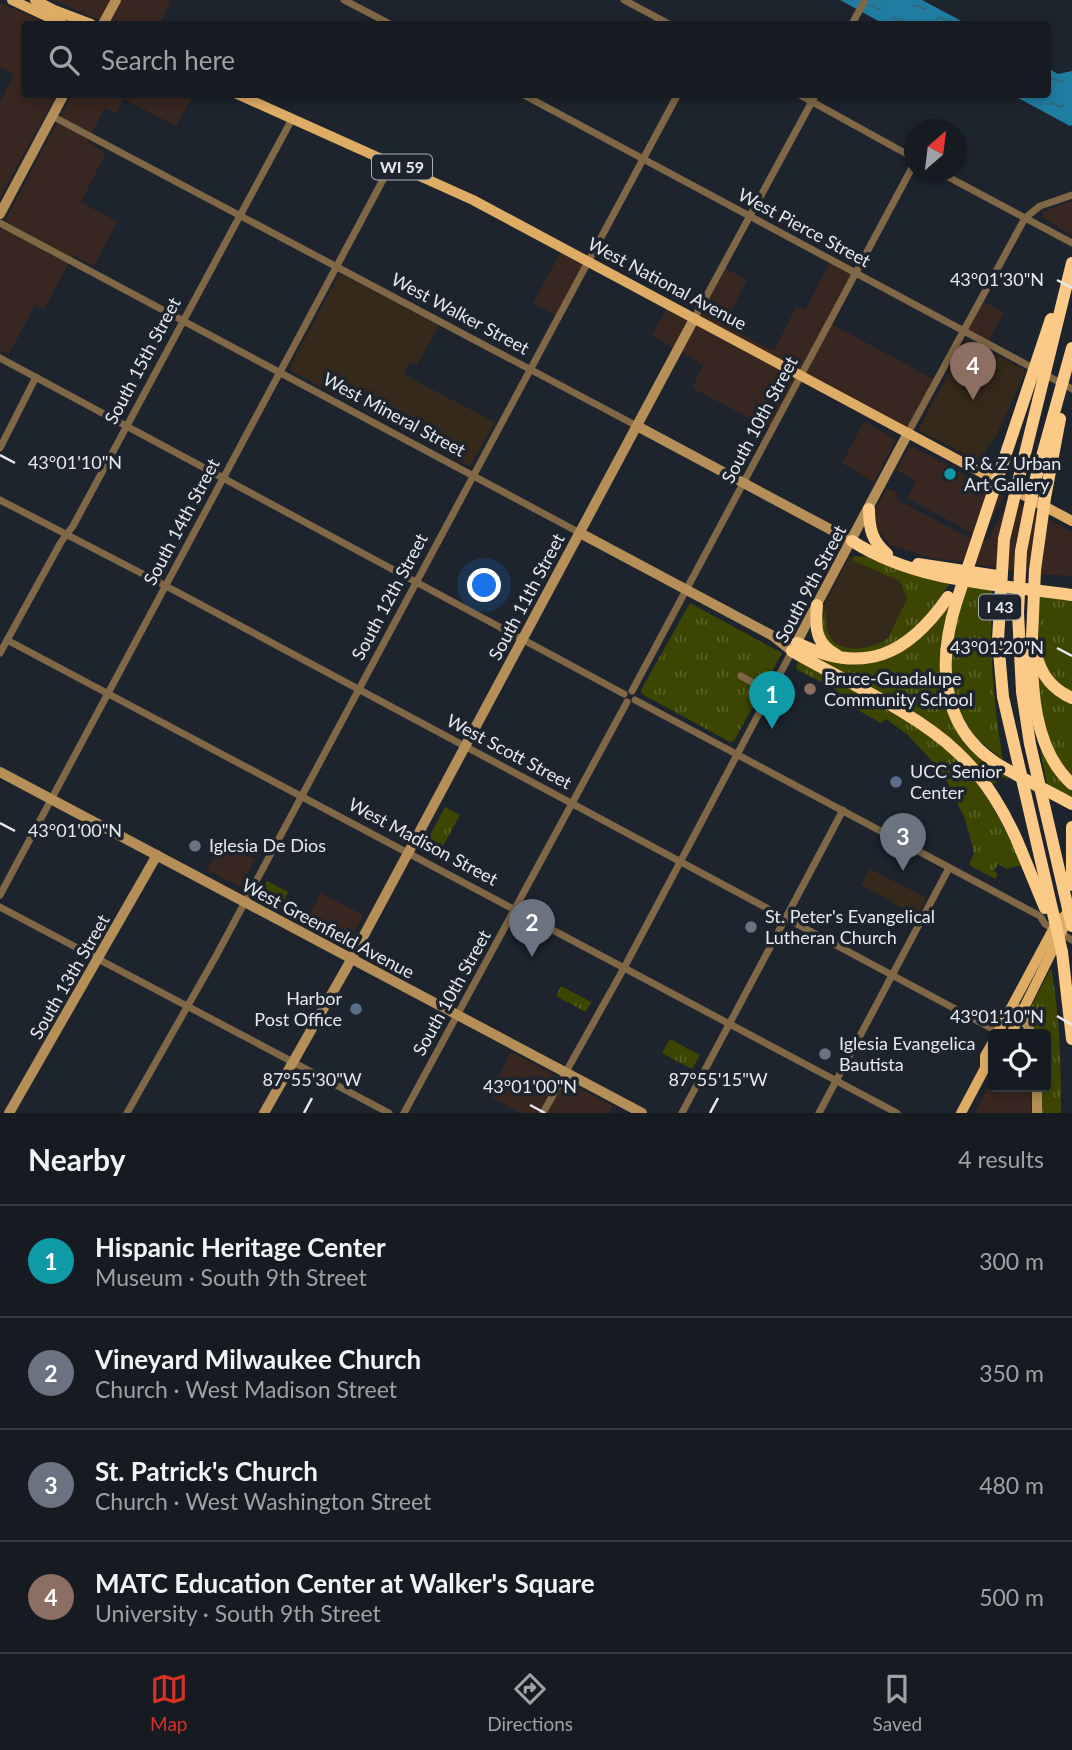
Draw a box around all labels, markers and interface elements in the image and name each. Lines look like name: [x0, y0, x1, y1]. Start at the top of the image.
search box: [21, 21, 1051, 98]
icon: search: [45, 41, 83, 79]
text: Search here: [101, 44, 235, 76]
north arrow: [904, 119, 967, 182]
road number: WI 59: [372, 154, 432, 180]
street label: West Pierce Street: [735, 183, 875, 272]
street label: West National Avenue: [584, 232, 751, 334]
street label: West Walker Street: [388, 268, 534, 359]
text: 43°01'30"N: [950, 268, 1044, 290]
street label: South 15th Street: [99, 293, 185, 428]
pin: 4: [950, 342, 996, 400]
street label: South 10th Street: [716, 352, 802, 487]
street label: West Mineral Street: [320, 367, 470, 461]
text: 43°01'10"N: [28, 451, 122, 473]
place label: R & Z Urban Art Gallery: [964, 452, 1061, 495]
street label: South 14th Street: [138, 454, 224, 589]
marker: R & Z Urban Art Gallery: [942, 466, 958, 482]
street label: South 9th Street: [770, 520, 851, 646]
street label: South 12th Street: [346, 529, 432, 664]
street label: South 11th Street: [483, 529, 569, 664]
your location: [467, 568, 501, 602]
road number: I 43: [979, 594, 1021, 620]
text: 43°01'20"N: [950, 636, 1044, 658]
place label: Bruce-Guadalupe Community School: [824, 667, 973, 710]
pin: 1: [749, 671, 795, 729]
marker: Bruce-Guadalupe Community School: [802, 681, 818, 697]
street label: West Scott Street: [443, 709, 576, 794]
place label: UCC Senior Center: [910, 760, 1002, 803]
marker: UCC Senior Center: [888, 774, 904, 790]
street label: West Madison Street: [345, 792, 502, 890]
pin: 3: [880, 813, 926, 871]
text: 43°01'00"N: [28, 819, 122, 841]
place label: Iglesia De Dios: [209, 834, 326, 856]
marker: Iglesia De Dios: [187, 838, 203, 854]
street label: West Greenfield Avenue: [239, 873, 418, 983]
pin: 2: [509, 899, 555, 957]
place label: St. Peter's Evangelical Lutheran Church: [765, 905, 935, 948]
street label: South 13th Street: [24, 910, 114, 1043]
marker: St. Peter's Evangelical Lutheran Church: [743, 919, 759, 935]
street label: South 10th Street: [407, 925, 495, 1059]
place label: Harbor Post Office: [254, 987, 342, 1030]
marker: Harbor Post Office: [348, 1001, 364, 1017]
text: 43°01'10"N: [950, 1005, 1044, 1027]
map controls: [988, 1029, 1051, 1092]
button: locate: [988, 1029, 1051, 1092]
place label: Iglesia Evangelica Bautista: [839, 1032, 975, 1075]
marker: Iglesia Evangelica Bautista: [817, 1046, 833, 1062]
text: 87°55'30"W: [262, 1068, 362, 1090]
text: 87°55'15"W: [668, 1068, 768, 1090]
text: 43°01'00"N: [483, 1075, 577, 1097]
text: Nearby: [28, 1141, 126, 1177]
text: 4 results: [958, 1145, 1044, 1173]
text: Hispanic Heritage Center: [95, 1231, 386, 1263]
text: 1: [44, 1247, 58, 1275]
text: 300 m: [979, 1247, 1044, 1275]
text: Museum · South 9th Street: [95, 1263, 367, 1291]
text: Vineyard Milwaukee Church: [95, 1343, 421, 1375]
text: 2: [44, 1359, 58, 1387]
text: 350 m: [979, 1359, 1044, 1387]
text: Church · West Madison Street: [95, 1375, 397, 1403]
text: St. Patrick's Church: [95, 1455, 318, 1487]
text: 3: [44, 1471, 58, 1499]
text: 480 m: [979, 1471, 1044, 1499]
text: Church · West Washington Street: [95, 1487, 431, 1515]
text: MATC Education Center at Walker's Square: [95, 1567, 595, 1599]
text: 4: [44, 1583, 58, 1611]
text: 500 m: [979, 1583, 1044, 1611]
text: University · South 9th Street: [95, 1599, 381, 1627]
tab: Map: [150, 1670, 188, 1735]
tab: Directions: [487, 1670, 573, 1735]
tab: Saved: [873, 1670, 922, 1735]

